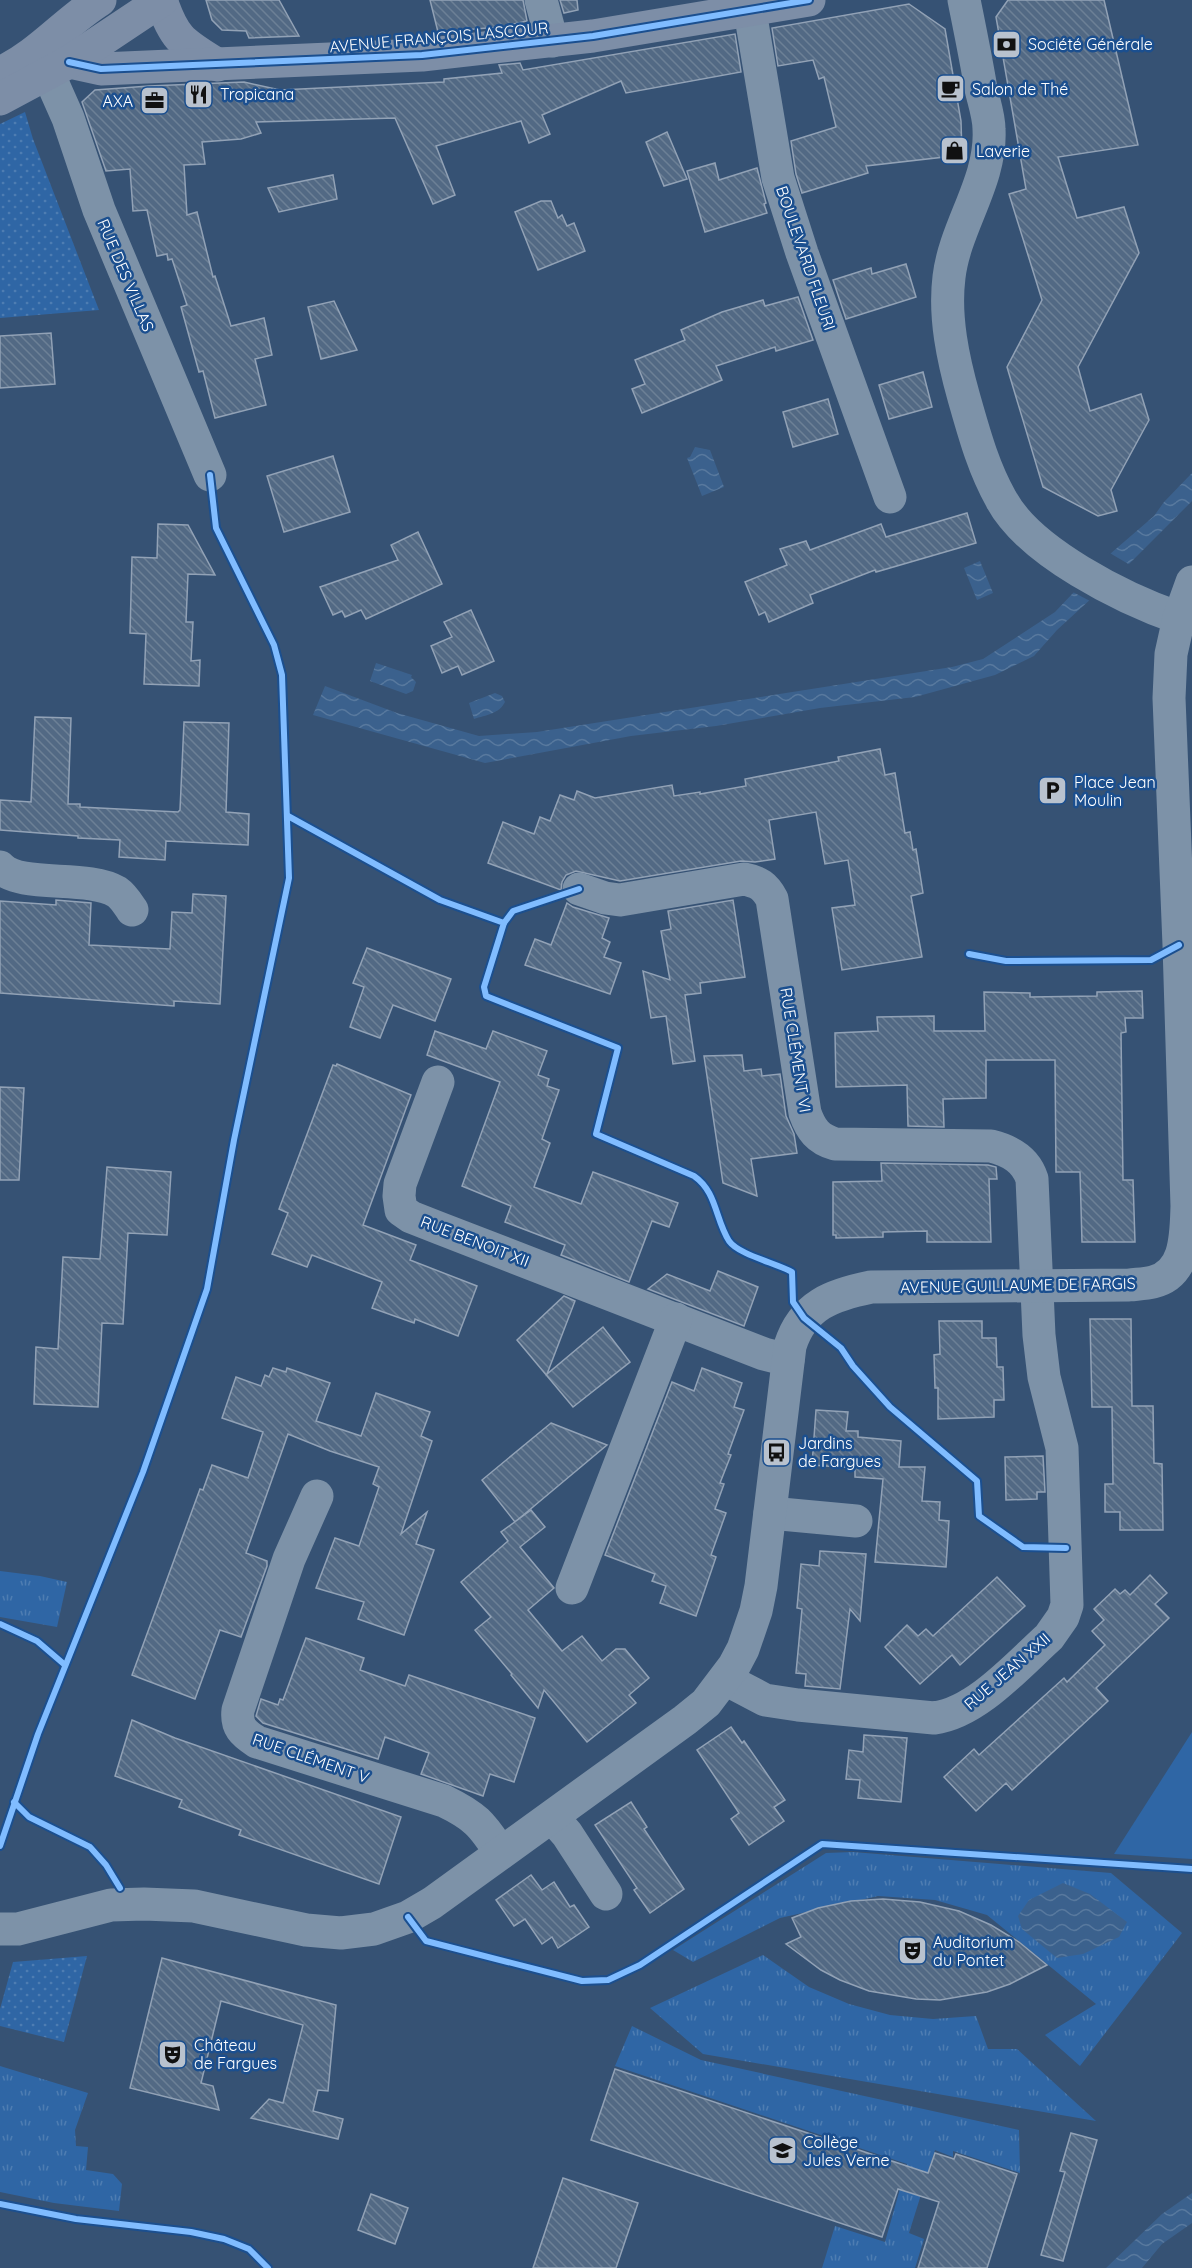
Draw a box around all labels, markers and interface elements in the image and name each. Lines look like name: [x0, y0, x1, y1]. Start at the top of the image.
street label: AVENUE FRANÇOIS LASCOUR: [329, 17, 549, 57]
bank icon: Société Générale: [991, 28, 1023, 60]
place label: Société Générale: [1028, 34, 1153, 54]
cafe icon: Salon de Thé: [935, 73, 967, 105]
restaurant icon: Tropicana: [183, 78, 215, 110]
place label: Salon de Thé: [972, 79, 1068, 99]
place label: Tropicana: [220, 84, 294, 104]
office icon: AXA: [138, 85, 170, 117]
place label: AXA: [103, 91, 133, 111]
shop icon: Laverie: [939, 135, 971, 167]
place label: Laverie: [976, 141, 1030, 161]
street label: BOULEVARD FLEURI: [772, 183, 840, 333]
street label: RUE DES VILLAS: [93, 216, 159, 334]
place label: Place Jean Moulin: [1074, 772, 1156, 810]
parking icon: Place Jean Moulin: [1037, 775, 1069, 807]
street label: RUE CLÉMENT VI: [776, 986, 816, 1114]
street label: RUE BENOIT XII: [418, 1211, 532, 1271]
street label: AVENUE GUILLAUME DE FARGIS: [900, 1273, 1136, 1297]
place label: Jardins de Fargues: [798, 1433, 881, 1471]
bus stop icon: Jardins de Fargues: [761, 1436, 793, 1468]
street label: RUE JEAN XXII: [960, 1628, 1054, 1714]
street label: RUE CLÉMENT V: [250, 1729, 372, 1787]
place label: Auditorium du Pontet: [933, 1932, 1014, 1970]
theatre icon: Auditorium du Pontet: [896, 1935, 928, 1967]
place label: Château de Fargues: [194, 2035, 277, 2073]
theatre icon: Château de Fargues: [157, 2038, 189, 2070]
place label: Collège Jules Verne: [803, 2132, 889, 2170]
school or university icon: Collège Jules Verne: [766, 2135, 798, 2167]

